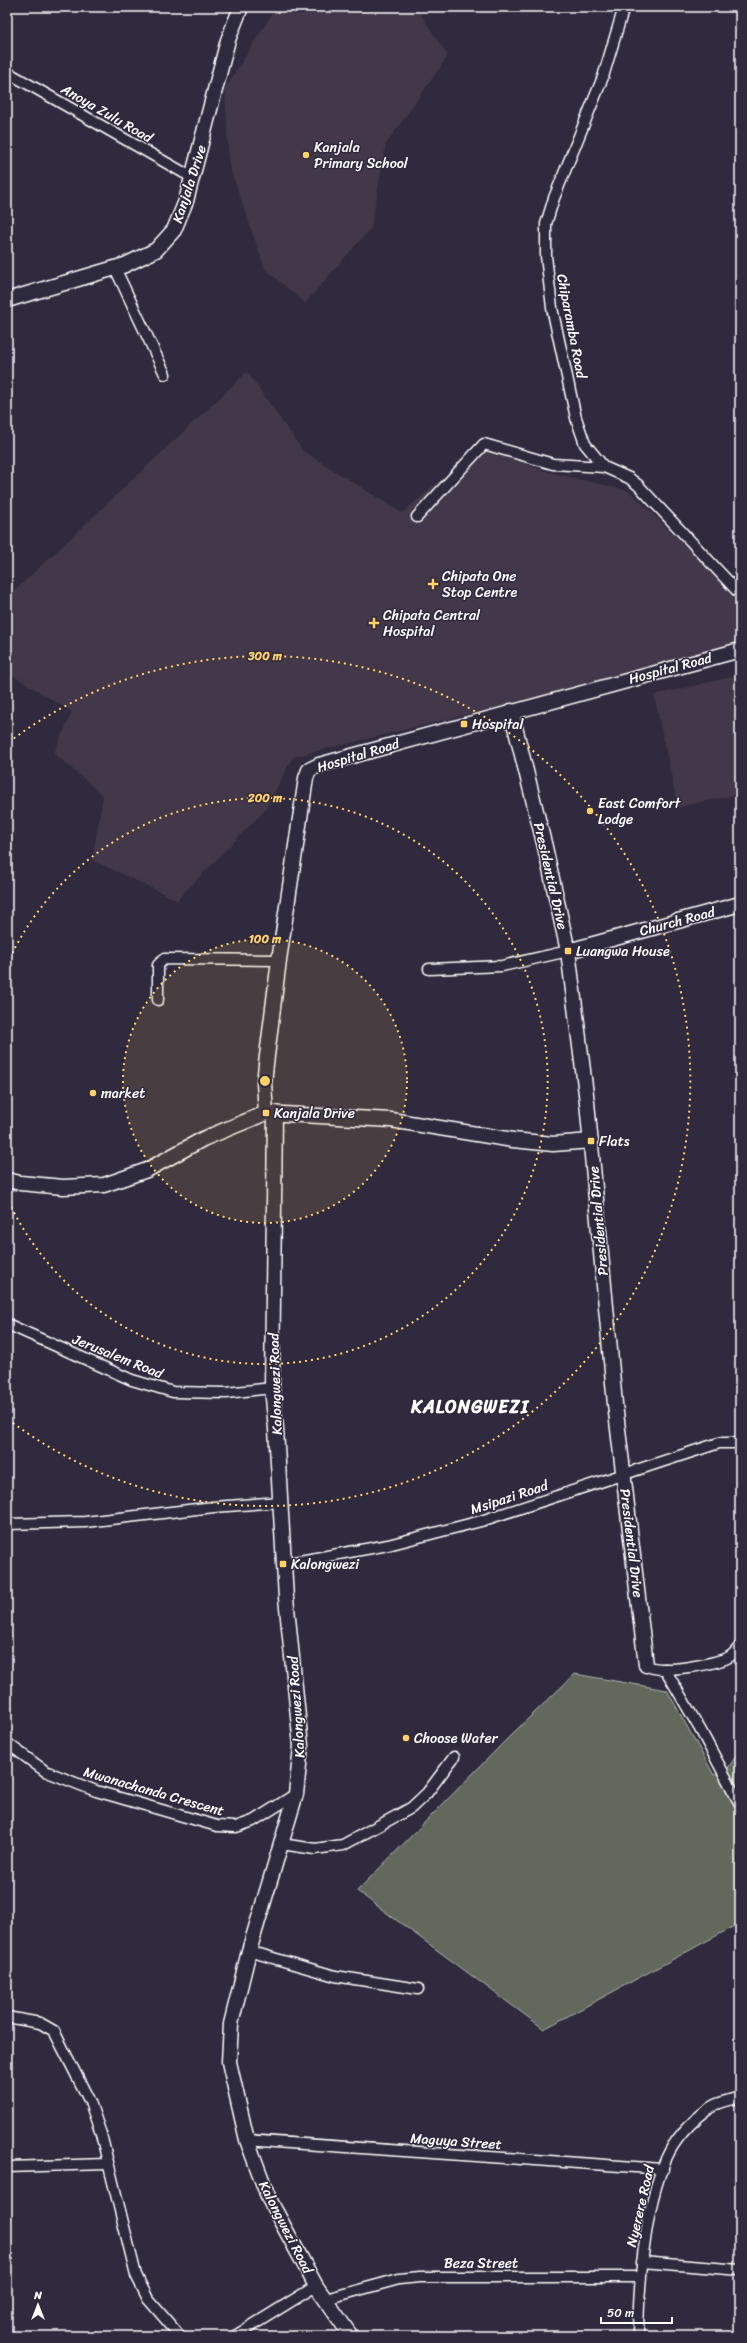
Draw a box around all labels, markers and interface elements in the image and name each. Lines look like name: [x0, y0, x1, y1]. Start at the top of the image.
street label: Anoya Zulu Road: [55, 76, 159, 151]
place label: Kanjala Primary School: [314, 135, 409, 176]
street label: Kanjala Drive: [165, 142, 214, 227]
marker: Kanjala Primary School: [301, 150, 311, 160]
street label: Chiparamba Road: [549, 272, 594, 382]
place label: Chipata One Stop Centre: [442, 564, 517, 605]
marker: Chipata One Stop Centre: [427, 578, 439, 590]
place label: Chipata Central Hospital: [383, 603, 481, 644]
marker: Chipata Central Hospital: [368, 617, 380, 629]
text: 300 m: [247, 645, 283, 667]
street label: Hospital Road: [626, 645, 716, 692]
place label: Hospital: [472, 712, 524, 737]
marker: Hospital: [459, 719, 469, 729]
street label: Hospital Road: [314, 731, 404, 780]
text: 200 m: [247, 787, 283, 809]
place label: East Comfort Lodge: [598, 791, 681, 832]
marker: East Comfort Lodge: [585, 806, 595, 816]
street label: Presidential Drive: [526, 820, 575, 932]
street label: Church Road: [637, 899, 719, 944]
text: 100 m: [249, 928, 282, 950]
place label: Luangwa House: [576, 939, 670, 964]
marker: Luangwa House: [563, 946, 573, 956]
centre of rings: [258, 1074, 272, 1088]
place label: market: [101, 1081, 145, 1106]
marker: market: [88, 1088, 98, 1098]
place label: Kanjala Drive: [274, 1101, 355, 1126]
marker: Kanjala Drive: [261, 1108, 271, 1118]
place label: Flats: [599, 1129, 630, 1154]
marker: Flats: [586, 1136, 596, 1146]
street label: Presidential Drive: [581, 1165, 616, 1277]
street label: Jerusalem Road: [68, 1327, 169, 1387]
street label: Kalongwezi Road: [261, 1331, 290, 1435]
district label: KALONGWEZI: [410, 1391, 530, 1423]
street label: Msipazi Road: [467, 1473, 553, 1522]
street label: Presidential Drive: [612, 1487, 651, 1599]
place label: Kalongwezi: [291, 1552, 360, 1577]
marker: Kalongwezi: [278, 1559, 288, 1569]
street label: Kalongwezi Road: [280, 1654, 313, 1759]
place label: Choose Water: [414, 1726, 499, 1751]
marker: Choose Water: [401, 1733, 411, 1743]
street label: Mwanachanda Crescent: [81, 1759, 227, 1824]
street label: Maguya Street: [409, 2126, 503, 2157]
street label: Nyerere Road: [619, 2161, 662, 2249]
street label: Kalongwezi Road: [251, 2176, 321, 2280]
street label: Beza Street: [444, 2251, 518, 2276]
north arrow: [18, 2285, 58, 2325]
text: N: [33, 2286, 42, 2305]
scale bar: [601, 2299, 672, 2325]
text: 50 m: [607, 2302, 634, 2324]

